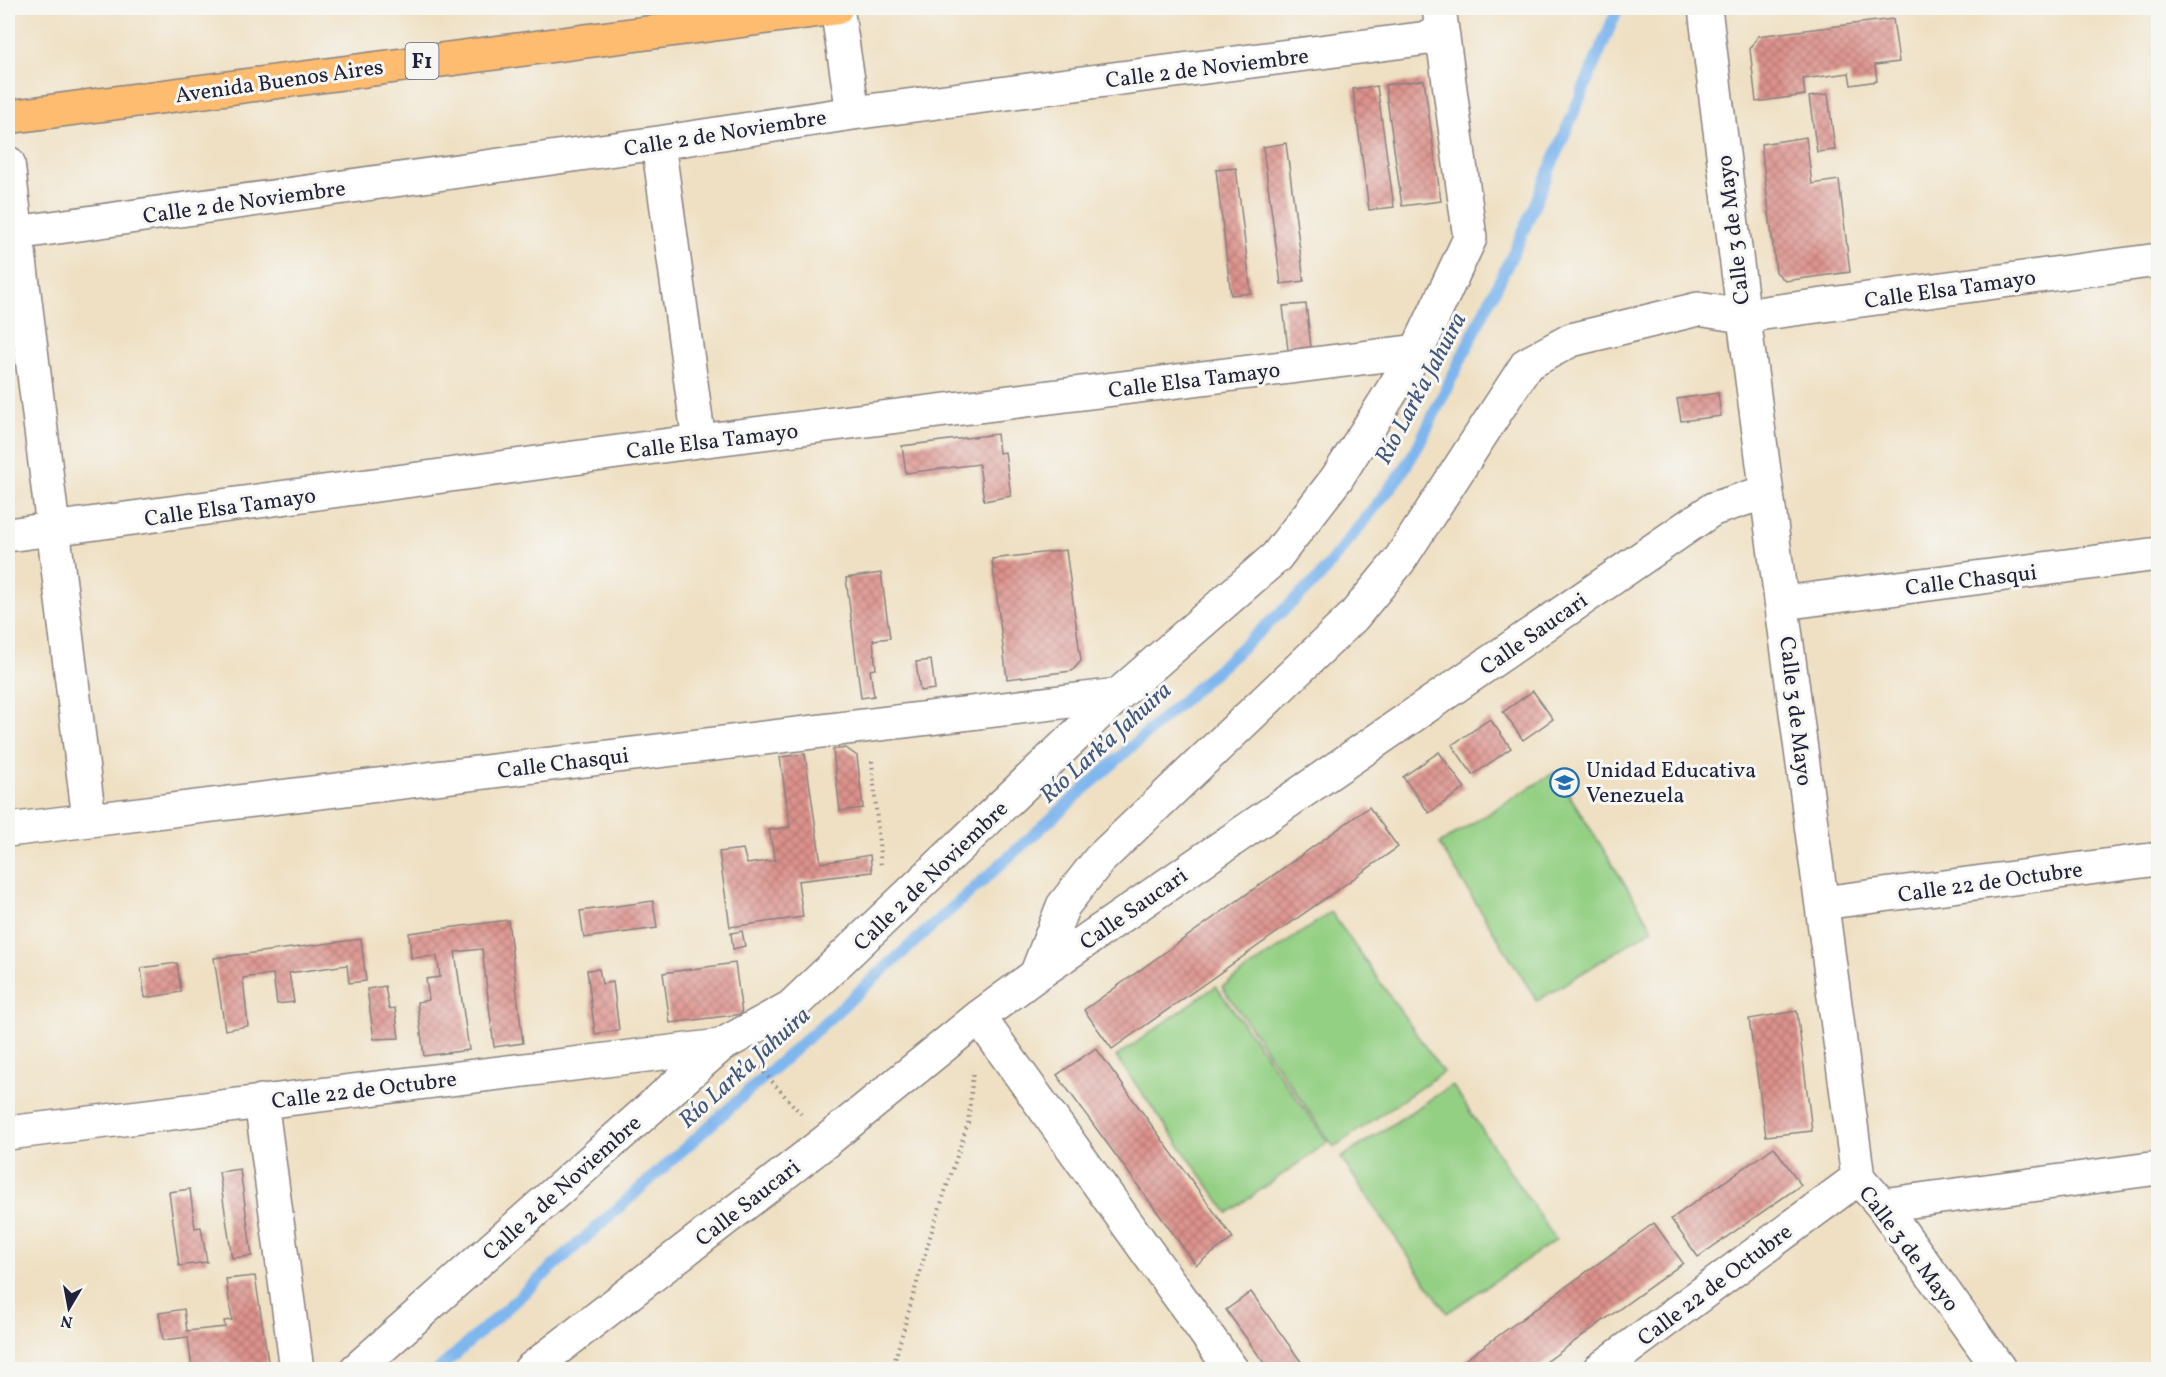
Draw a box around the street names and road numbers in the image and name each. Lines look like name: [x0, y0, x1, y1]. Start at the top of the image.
street label: Calle 2 de Noviembre: [1104, 42, 1311, 97]
road number: F1: [406, 43, 438, 79]
street label: Avenida Buenos Aires: [173, 53, 385, 112]
street label: Calle 2 de Noviembre: [622, 103, 829, 166]
street label: Calle 3 de Mayo: [1710, 153, 1759, 306]
street label: Calle 2 de Noviembre: [141, 174, 348, 233]
street label: Calle Elsa Tamayo: [1863, 263, 2038, 318]
street label: Calle Elsa Tamayo: [1107, 356, 1282, 407]
street label: Calle Elsa Tamayo: [625, 417, 800, 468]
street label: Calle Elsa Tamayo: [143, 481, 318, 536]
street label: Calle Chasqui: [1904, 558, 2039, 605]
street label: Calle Saucari: [1474, 586, 1595, 684]
street label: Calle 3 de Mayo: [1770, 635, 1819, 788]
street label: Calle Chasqui: [496, 741, 631, 788]
street label: Calle 2 de Noviembre: [847, 795, 1016, 959]
street label: Calle 22 de Octubre: [1896, 855, 2085, 912]
street label: Calle Saucari: [1074, 861, 1195, 959]
street label: Calle 22 de Octubre: [270, 1065, 459, 1118]
street label: Calle 2 de Noviembre: [476, 1109, 649, 1269]
street label: Calle Saucari: [690, 1153, 808, 1255]
street label: Calle 3 de Mayo: [1850, 1180, 1966, 1319]
street label: Calle 22 de Octubre: [1632, 1218, 1799, 1354]

